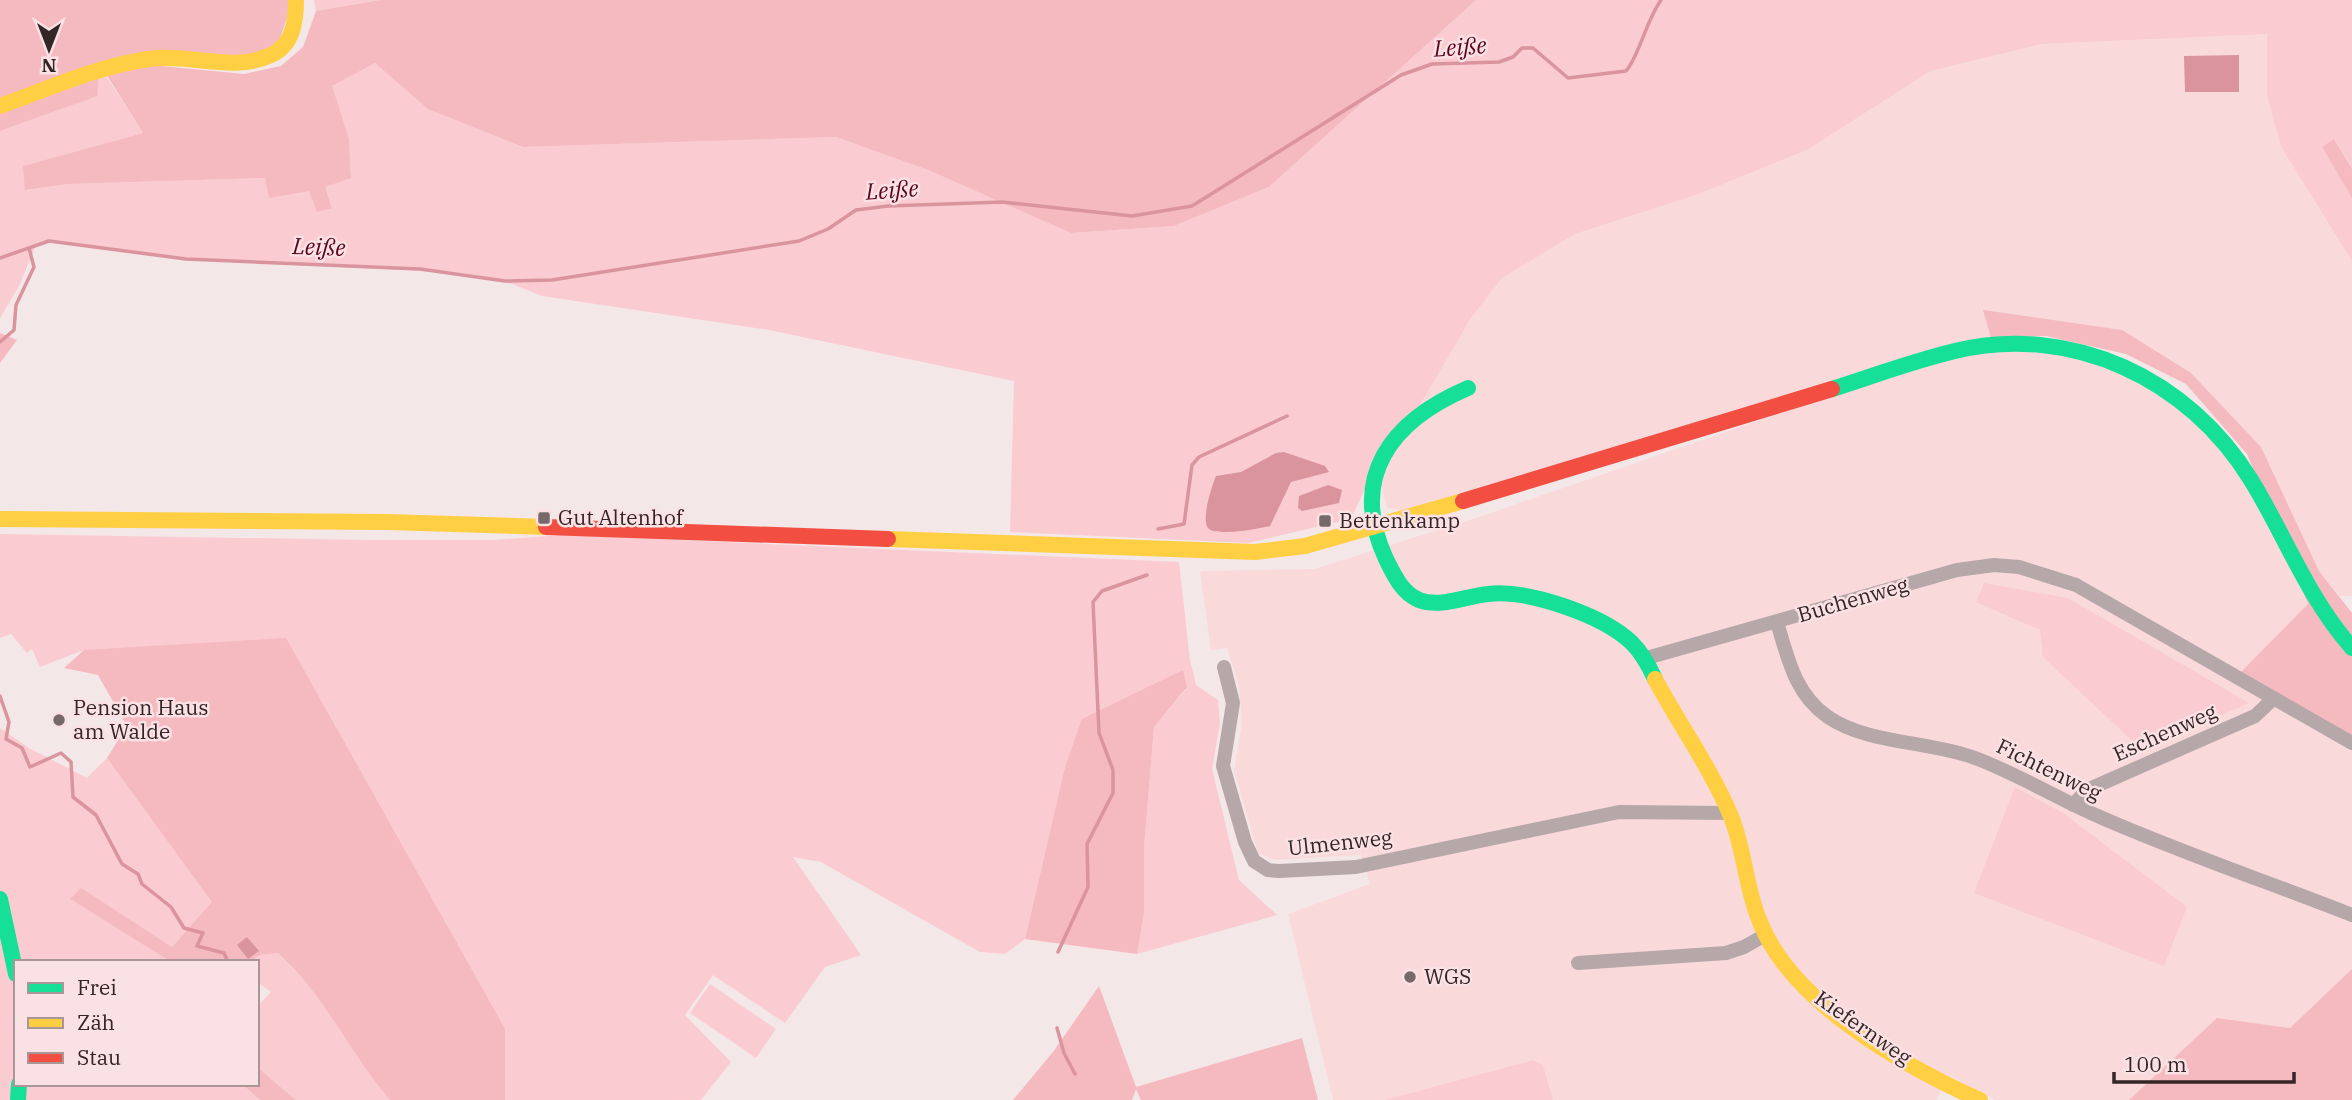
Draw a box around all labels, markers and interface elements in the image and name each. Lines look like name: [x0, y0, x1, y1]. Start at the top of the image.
north arrow: [14, 14, 84, 84]
water label: Leiße: [1431, 29, 1487, 63]
text: N: [41, 54, 57, 78]
water label: Leiße: [863, 172, 919, 206]
water label: Leiße: [291, 230, 346, 262]
place label: Gut Altenhof: [558, 503, 685, 531]
place label: Bettenkamp: [1339, 506, 1460, 534]
marker: Gut Altenhof: [536, 510, 552, 526]
marker: Bettenkamp: [1317, 513, 1333, 529]
street label: Buchenweg: [1794, 570, 1912, 628]
place label: Pension Haus am Walde: [73, 693, 209, 745]
street label: Eschenweg: [2108, 696, 2221, 767]
marker: Pension Haus am Walde: [51, 712, 67, 728]
street label: Fichtenweg: [1992, 732, 2107, 807]
street label: Ulmenweg: [1286, 823, 1394, 861]
legend: [14, 960, 259, 1086]
place label: WGS: [1424, 962, 1471, 990]
marker: WGS: [1402, 969, 1418, 985]
text: Frei: [77, 973, 117, 1001]
street label: Kiefernweg: [1810, 983, 1918, 1071]
text: Zäh: [77, 1008, 115, 1036]
scale bar: [2114, 1040, 2294, 1084]
text: Stau: [77, 1043, 121, 1071]
text: 100 m: [2124, 1050, 2187, 1078]

